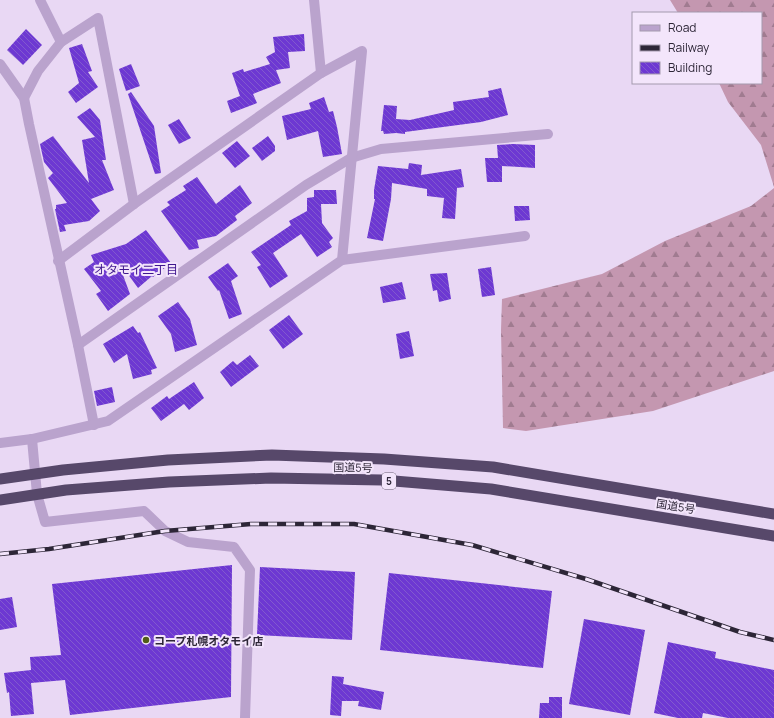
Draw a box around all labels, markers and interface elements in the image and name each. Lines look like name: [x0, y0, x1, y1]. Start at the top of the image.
legend: [632, 12, 762, 84]
text: Road: [668, 19, 696, 36]
text: Railway: [668, 39, 710, 56]
text: Building: [668, 59, 712, 76]
district label: オタモイ二丁目: [94, 261, 178, 278]
street label: 国道5号: [333, 459, 373, 475]
road number: 5: [382, 473, 396, 489]
street label: 国道5号: [655, 496, 697, 516]
place label: コープ札幌オタモイ店: [154, 633, 263, 648]
marker: コープ札幌オタモイ店: [141, 635, 151, 645]

